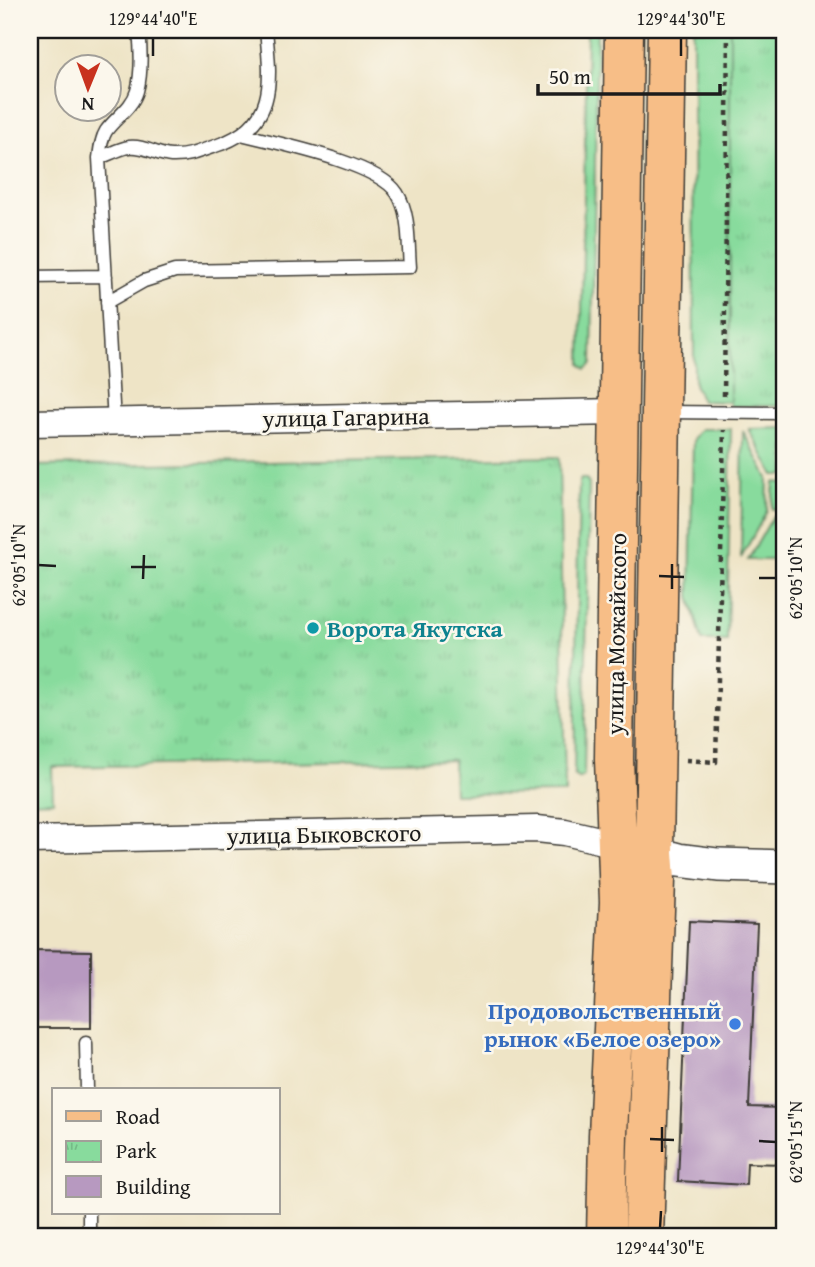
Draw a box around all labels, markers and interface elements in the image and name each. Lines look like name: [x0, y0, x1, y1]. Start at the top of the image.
text: 129°44'40"E: [109, 5, 197, 32]
text: 129°44'30"E: [637, 5, 725, 32]
north arrow: [52, 52, 122, 122]
scale bar: [538, 52, 720, 96]
text: 50 m: [549, 61, 591, 92]
text: N: [81, 91, 94, 119]
street label: улица Гагарина: [261, 398, 430, 436]
text: 62°05'10"N: [5, 523, 32, 606]
street label: улица Можайского: [597, 533, 635, 736]
text: 62°05'10"N: [782, 536, 809, 619]
place label: Ворота Якутска: [327, 611, 503, 646]
marker: Ворота Якутска: [305, 620, 321, 636]
street label: улица Быковского: [225, 815, 422, 853]
place label: Продовольственный рынок «Белое озеро»: [484, 993, 721, 1056]
marker: Продовольственный рынок «Белое озеро»: [727, 1016, 743, 1032]
legend: [52, 1088, 280, 1214]
text: 62°05'15"N: [782, 1100, 809, 1183]
text: Road: [116, 1101, 161, 1132]
text: Park: [116, 1135, 157, 1166]
text: Building: [116, 1171, 191, 1202]
text: 129°44'30"E: [616, 1234, 704, 1261]

